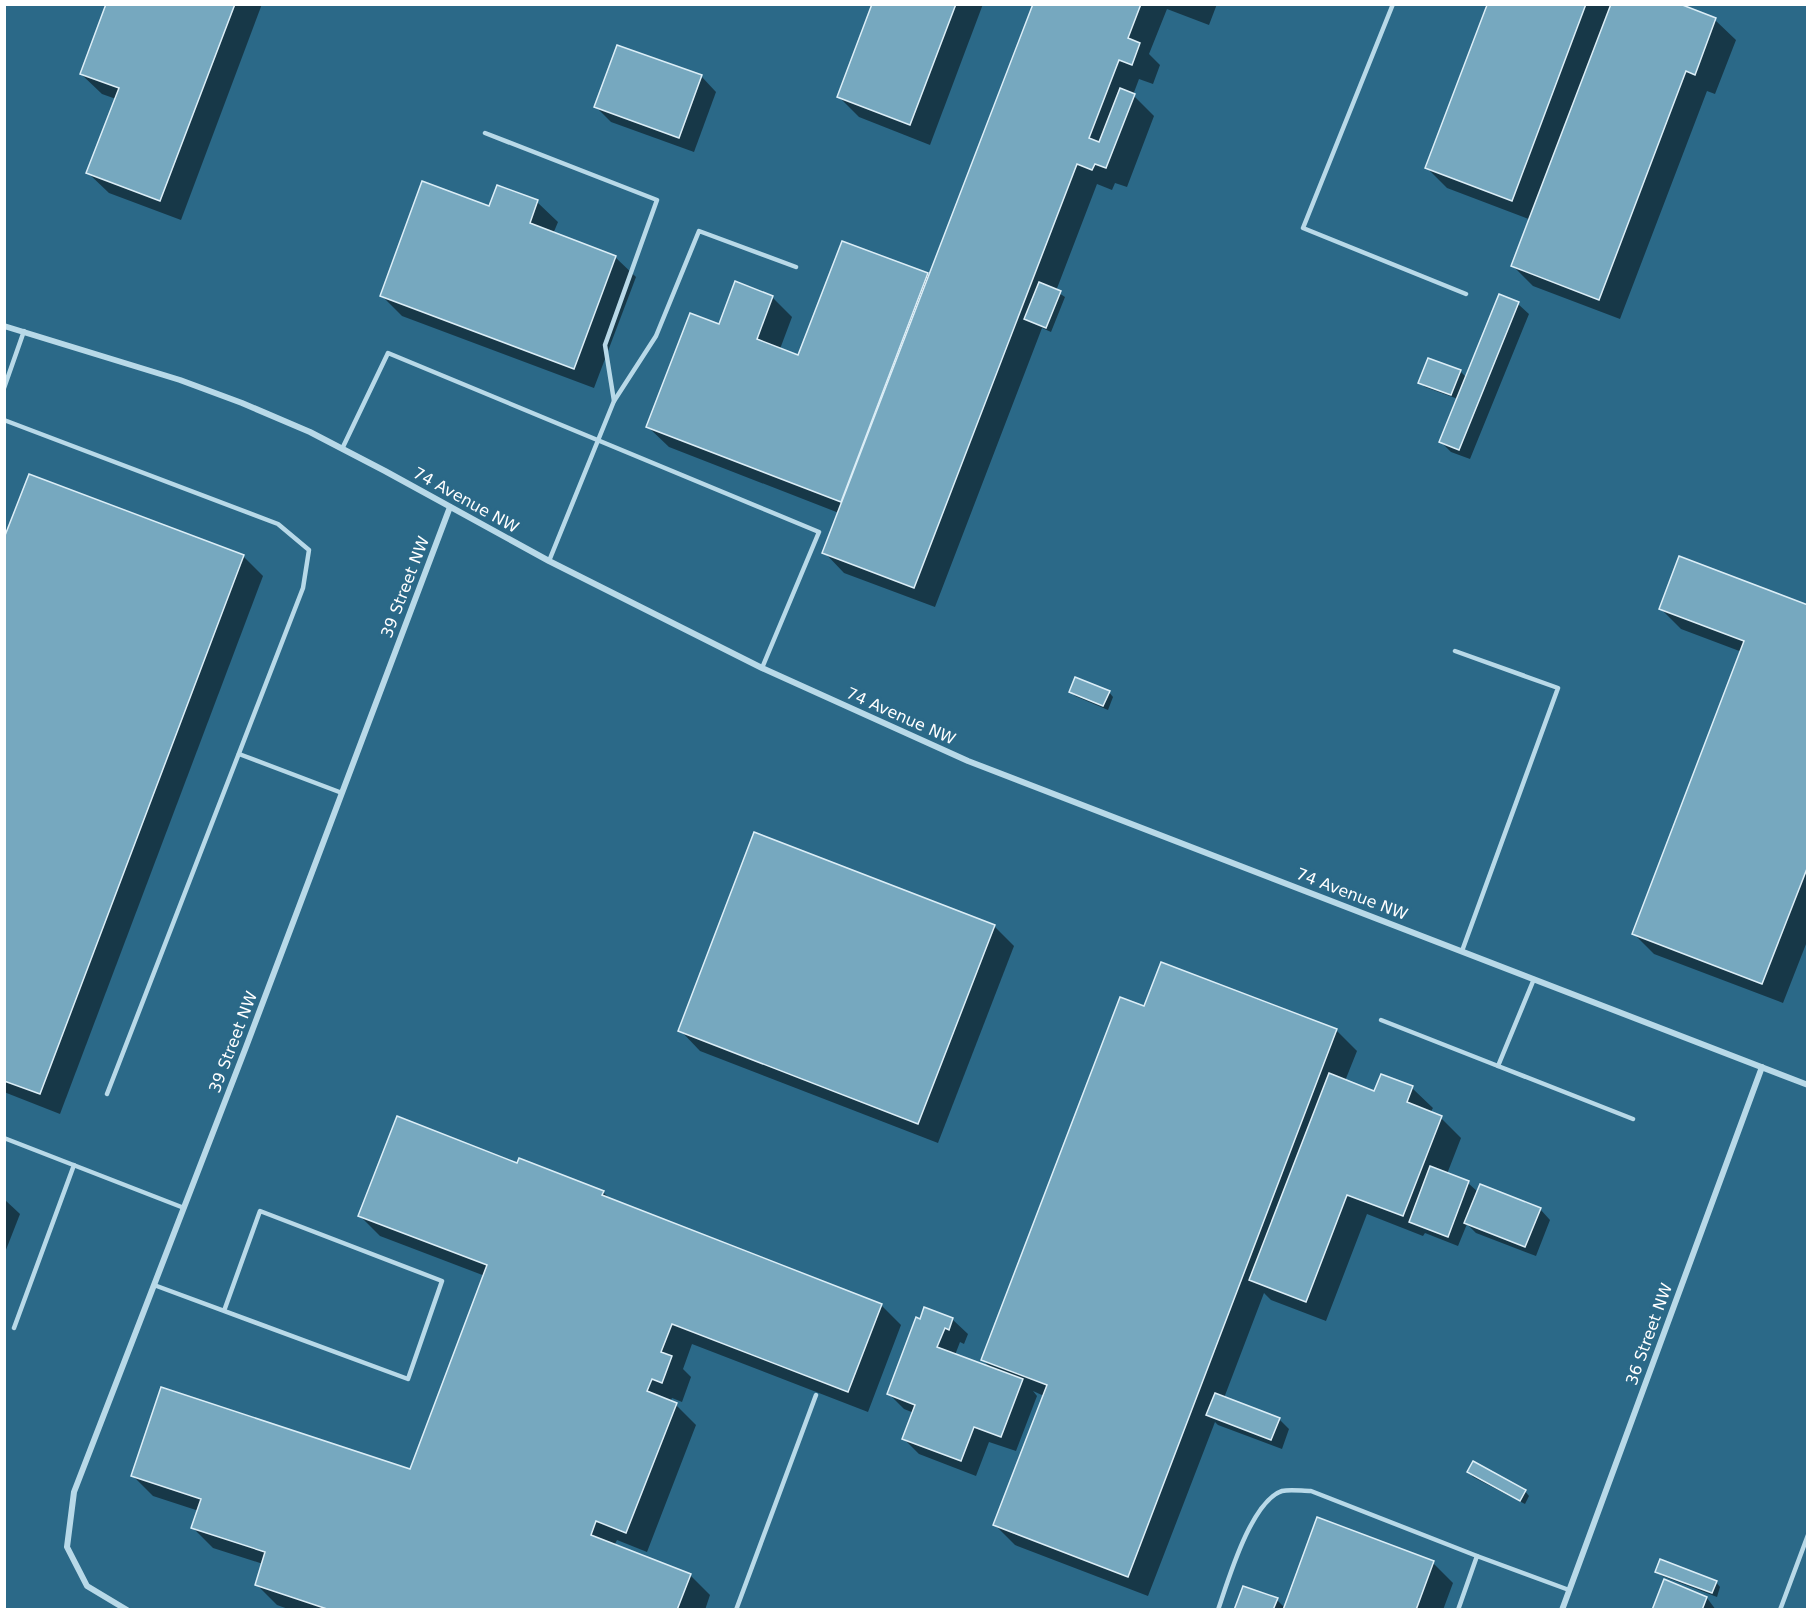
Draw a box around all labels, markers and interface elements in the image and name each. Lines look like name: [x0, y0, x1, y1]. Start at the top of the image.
street label: 74 Avenue NW: [410, 463, 522, 537]
street label: 39 Street NW: [377, 534, 433, 640]
street label: 74 Avenue NW: [843, 683, 959, 749]
street label: 74 Avenue NW: [1294, 864, 1411, 924]
street label: 39 Street NW: [205, 989, 261, 1095]
street label: 36 Street NW: [1622, 1280, 1676, 1387]

